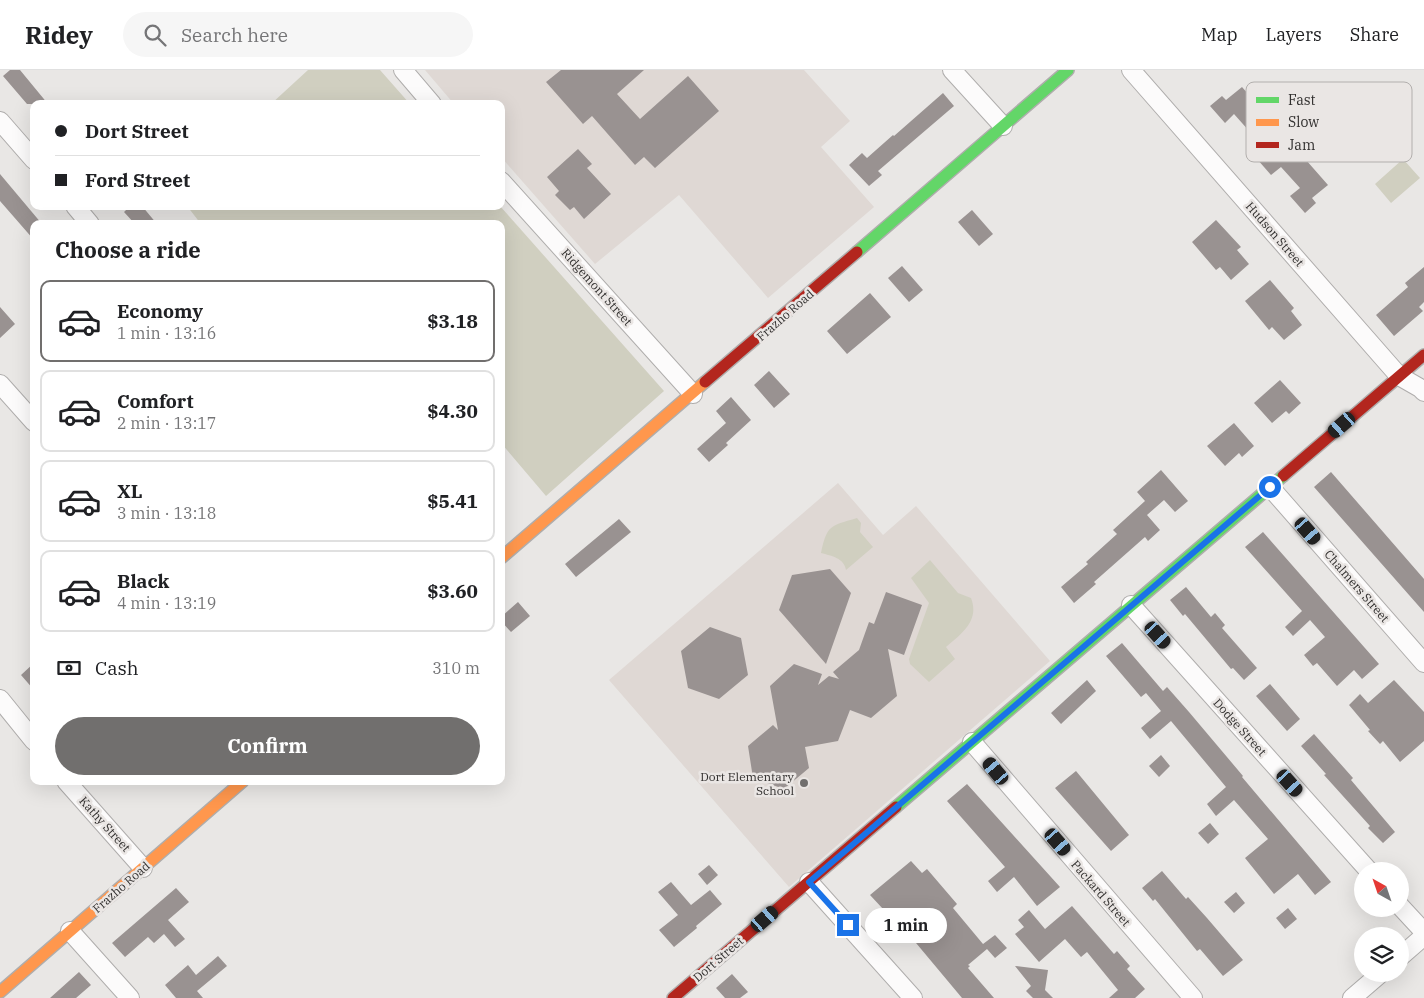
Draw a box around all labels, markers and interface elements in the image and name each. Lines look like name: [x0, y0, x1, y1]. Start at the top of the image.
search box: [123, 12, 473, 57]
text: Ridey: [25, 19, 93, 51]
icon: search: [141, 21, 169, 49]
text: Search here: [181, 23, 288, 47]
text: Map: [1201, 23, 1238, 46]
text: Layers: [1266, 23, 1322, 46]
text: Share: [1350, 23, 1399, 46]
legend: [1246, 82, 1412, 162]
text: Fast: [1288, 91, 1316, 109]
text: Slow: [1288, 113, 1319, 131]
text: Dort Street: [85, 119, 189, 143]
text: Jam: [1288, 136, 1315, 154]
text: Ford Street: [85, 168, 190, 192]
street label: Hudson Street: [1243, 199, 1307, 269]
text: Choose a ride: [55, 235, 201, 264]
street label: Ridgemont Street: [558, 245, 636, 329]
street label: Frazho Road: [753, 286, 817, 344]
icon: car: [57, 299, 102, 344]
text: Economy: [117, 299, 203, 323]
text: $3.18: [427, 309, 478, 333]
text: 1 min · 13:16: [117, 323, 216, 343]
icon: car: [57, 389, 102, 434]
text: Comfort: [117, 389, 194, 413]
text: $4.30: [427, 399, 478, 423]
car: [1325, 409, 1358, 441]
text: 2 min · 13:17: [117, 413, 216, 433]
route start: [1259, 476, 1281, 498]
icon: car: [57, 479, 102, 524]
text: XL: [117, 479, 143, 503]
text: $5.41: [427, 489, 478, 513]
text: 3 min · 13:18: [117, 503, 216, 523]
car: [1292, 515, 1323, 547]
street label: Chalmers Street: [1321, 547, 1393, 625]
icon: car: [57, 569, 102, 614]
text: Black: [117, 569, 169, 593]
text: $3.60: [427, 579, 478, 603]
text: 4 min · 13:19: [117, 593, 216, 613]
car: [1142, 619, 1173, 651]
icon: cash: [55, 654, 83, 682]
text: Cash: [95, 656, 139, 680]
text: 310 m: [432, 658, 480, 678]
street label: Dodge Street: [1210, 695, 1270, 759]
button: Confirm: [55, 717, 480, 775]
car: [980, 755, 1011, 787]
car: [1274, 767, 1305, 799]
place label: Dort Elementary School: [700, 769, 795, 798]
marker: Dort Elementary School: [798, 777, 810, 789]
street label: Kathy Street: [76, 793, 134, 855]
car: [1042, 826, 1073, 858]
street label: Packard Street: [1068, 857, 1134, 929]
street label: Frazho Road: [89, 858, 153, 916]
north arrow: [1354, 862, 1409, 918]
map controls: [1354, 862, 1409, 982]
car: [748, 903, 781, 935]
callout: 1 min: [866, 908, 948, 942]
route end: [837, 914, 859, 936]
text: 1 min: [884, 915, 928, 935]
button: layers: [1354, 927, 1409, 982]
street label: Dort Street: [690, 933, 746, 985]

